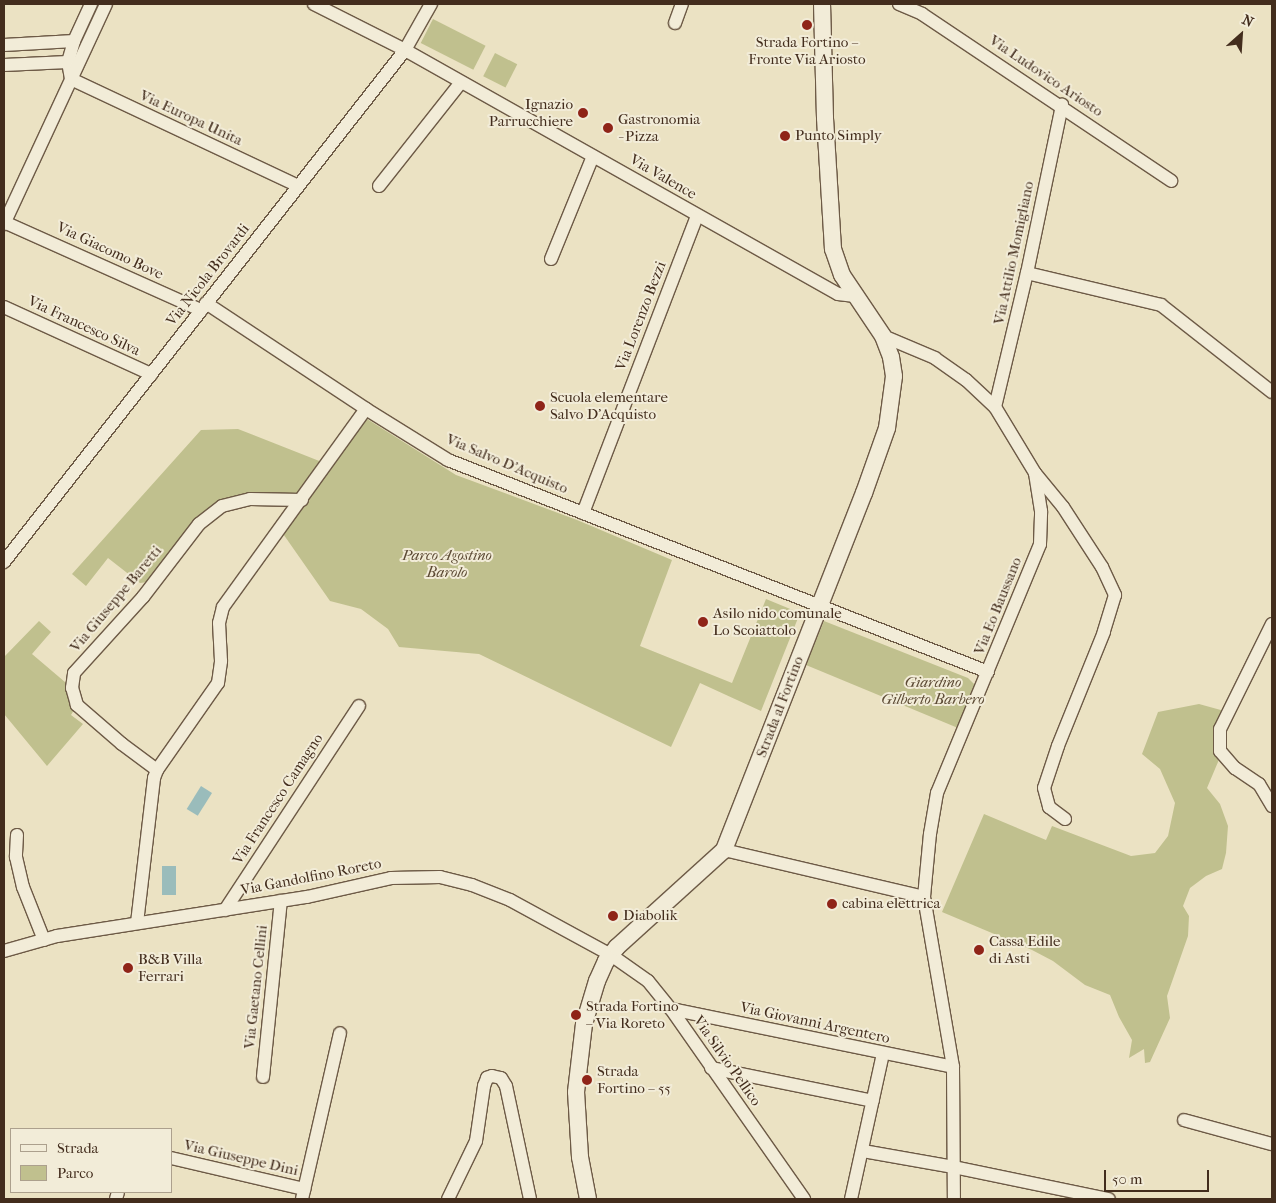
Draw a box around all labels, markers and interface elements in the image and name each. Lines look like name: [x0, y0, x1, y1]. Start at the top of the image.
north arrow: [1216, 10, 1266, 60]
text: N: [1239, 11, 1256, 31]
marker: Strada Fortino – Fronte Via Ariosto: [801, 19, 813, 31]
street label: Via Ludovico Ariosto: [986, 31, 1106, 121]
place label: Strada Fortino – Fronte Via Ariosto: [748, 33, 866, 68]
street label: Via Europa Unita: [137, 86, 245, 150]
place label: Ignazio Parrucchiere: [489, 95, 573, 130]
marker: Ignazio Parrucchiere: [577, 107, 589, 119]
place label: Gastronomia - Pizza: [618, 110, 700, 145]
marker: Gastronomia - Pizza: [602, 122, 614, 134]
place label: Punto Simply: [795, 127, 882, 145]
marker: Punto Simply: [779, 130, 791, 142]
street label: Via Valence: [626, 151, 700, 203]
street label: Via Attilio Momigliano: [990, 180, 1038, 326]
street label: Via Giacomo Bove: [54, 218, 166, 284]
street label: Via Nicola Brovardi: [163, 220, 253, 330]
street label: Via Lorenzo Bezzi: [612, 259, 670, 373]
street label: Via Francesco Silva: [25, 292, 143, 360]
place label: Scuola elementare Salvo D'Acquisto: [550, 388, 668, 423]
marker: Scuola elementare Salvo D'Acquisto: [534, 400, 546, 412]
street label: Via Salvo D'Acquisto: [443, 430, 571, 498]
street label: Via Giuseppe Baretti: [66, 542, 166, 656]
park label: Parco Agostino Barolo: [402, 546, 492, 581]
street label: Via Eo Baussano: [970, 555, 1026, 657]
place label: Asilo nido comunale Lo Scoiattolo: [713, 604, 842, 639]
marker: Asilo nido comunale Lo Scoiattolo: [697, 616, 709, 628]
street label: Strada al Fortino: [752, 654, 808, 760]
park label: Giardino Gilberto Barbero: [881, 673, 985, 708]
street label: Via Francesco Camagno: [229, 730, 327, 868]
street label: Via Gandolfino Roreto: [239, 855, 383, 899]
place label: cabina elettrica: [842, 895, 940, 913]
marker: cabina elettrica: [826, 898, 838, 910]
place label: Diabolik: [623, 907, 677, 925]
marker: Diabolik: [607, 910, 619, 922]
street label: Via Gaetano Cellini: [241, 924, 271, 1050]
place label: Cassa Edile di Asti: [989, 932, 1060, 967]
marker: Cassa Edile di Asti: [973, 944, 985, 956]
place label: B&B Villa Ferrari: [138, 950, 202, 985]
marker: B&B Villa Ferrari: [122, 962, 134, 974]
place label: Strada Fortino – Via Roreto: [586, 997, 679, 1032]
street label: Via Giovanni Argentero: [738, 998, 892, 1048]
marker: Strada Fortino – Via Roreto: [570, 1009, 582, 1021]
street label: Via Silvio Pellico: [689, 1012, 765, 1110]
place label: Strada Fortino – 55: [597, 1062, 671, 1097]
marker: Strada Fortino – 55: [581, 1074, 593, 1086]
legend: [10, 1128, 172, 1193]
street label: Via Giuseppe Dini: [182, 1136, 300, 1180]
text: Strada: [57, 1139, 99, 1157]
scale bar: [1106, 1160, 1211, 1192]
text: Parco: [57, 1164, 93, 1182]
text: 50 m: [1112, 1170, 1142, 1188]

